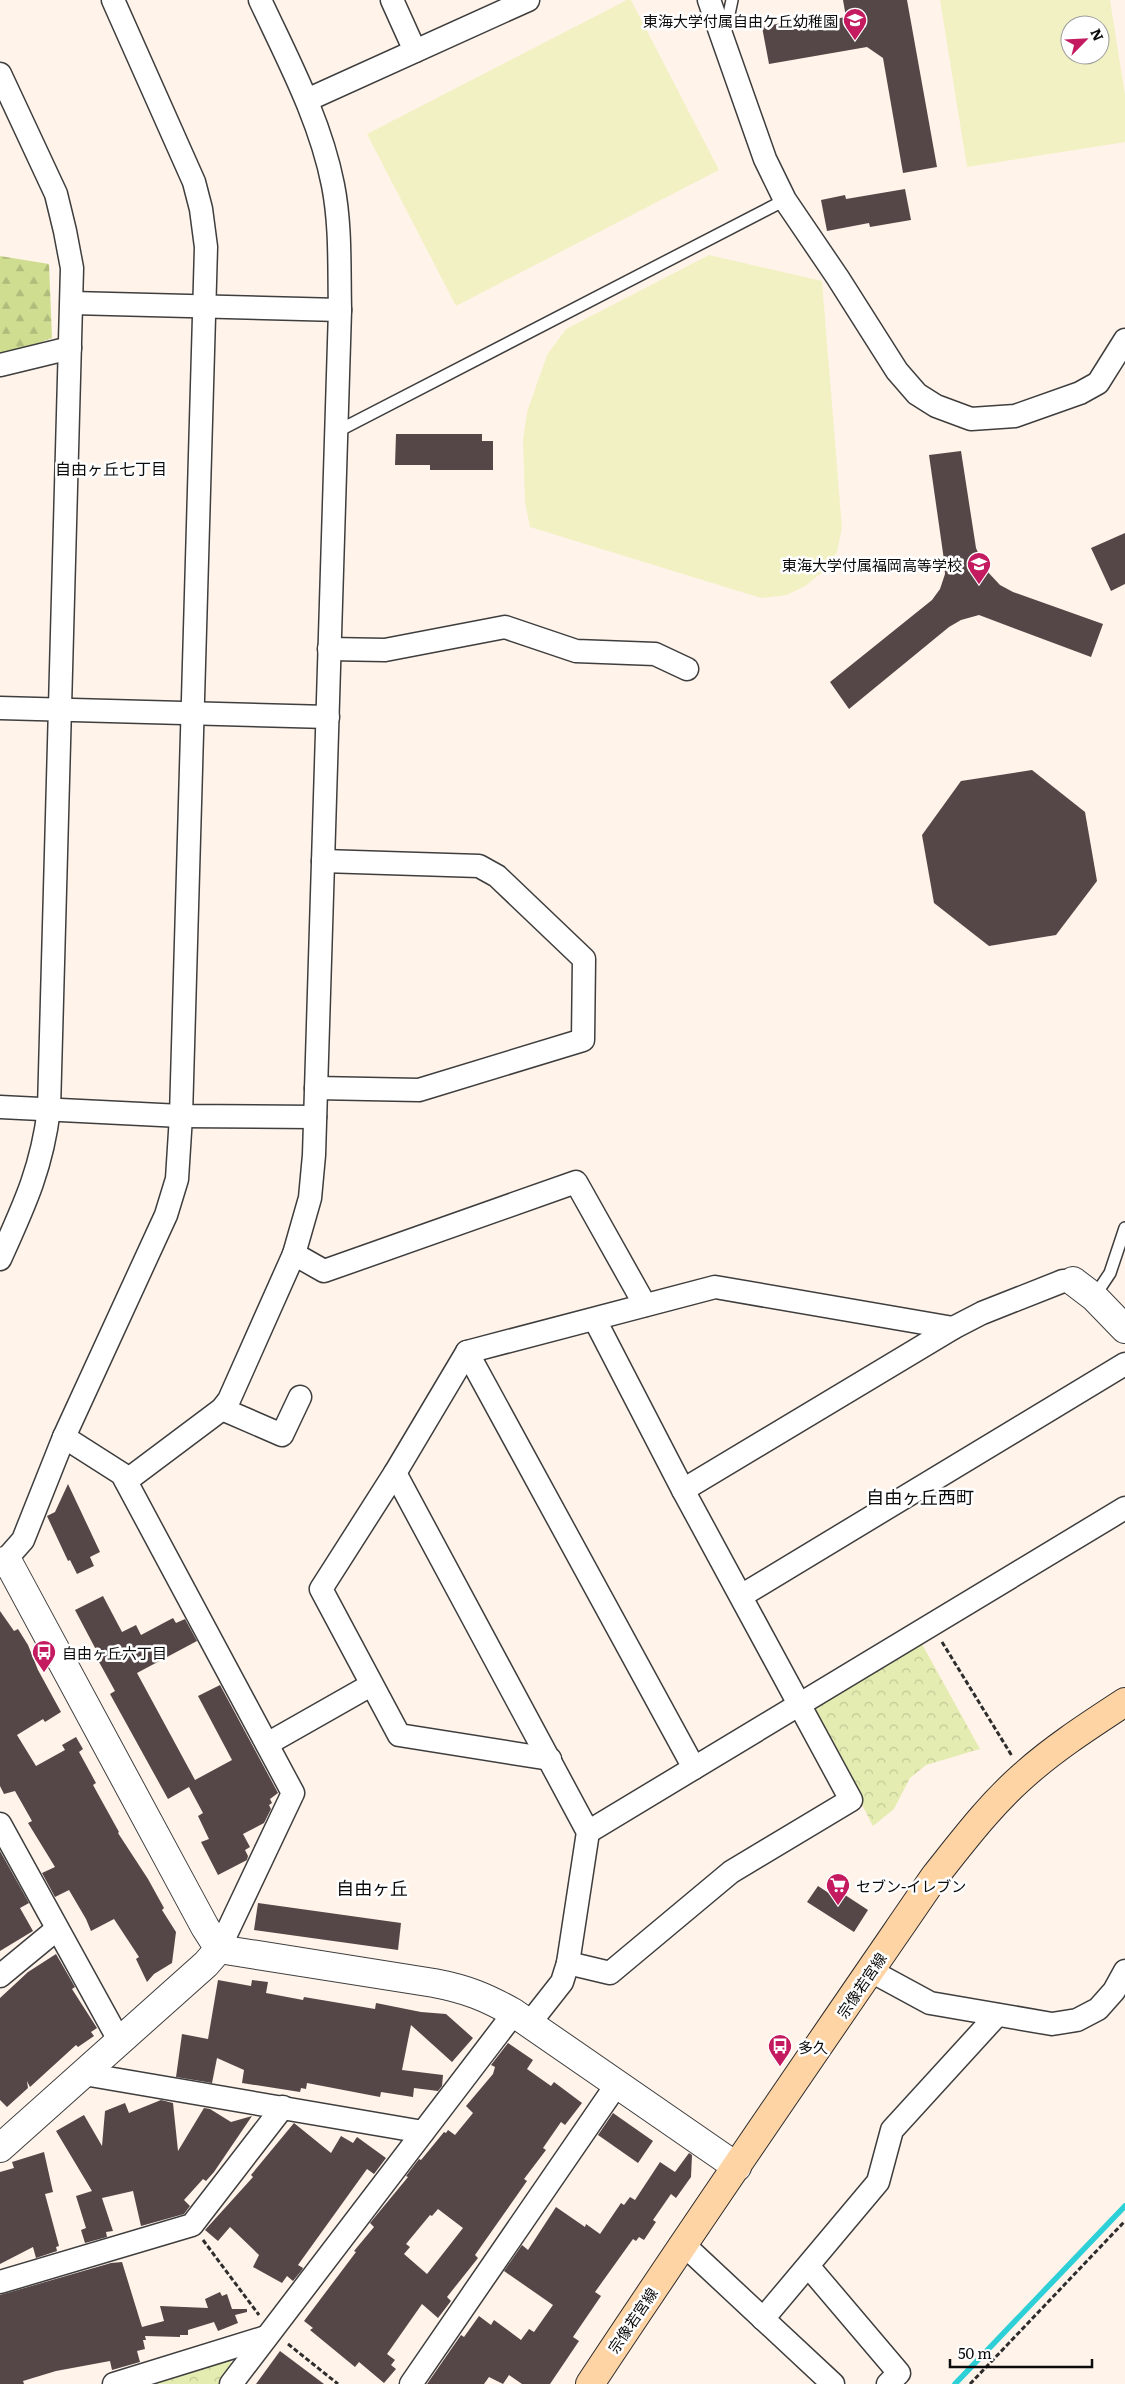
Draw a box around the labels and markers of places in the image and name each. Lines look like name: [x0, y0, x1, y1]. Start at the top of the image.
school or university icon: 東海大学付属自由ケ丘幼稚園: [842, 7, 868, 41]
place label: 東海大学付属自由ケ丘幼稚園: [643, 9, 838, 32]
school or university icon: 東海大学付属福岡高等学校: [966, 551, 992, 585]
place label: 東海大学付属福岡高等学校: [782, 553, 962, 576]
bus stop icon: 自由ヶ丘六丁目: [31, 1639, 57, 1673]
place label: 自由ヶ丘六丁目: [62, 1641, 167, 1664]
supermarket icon: セブン-イレブン: [825, 1872, 851, 1906]
place label: セブン-イレブン: [856, 1874, 966, 1897]
bus stop icon: 多久: [767, 2033, 793, 2067]
place label: 多久: [798, 2035, 828, 2058]

